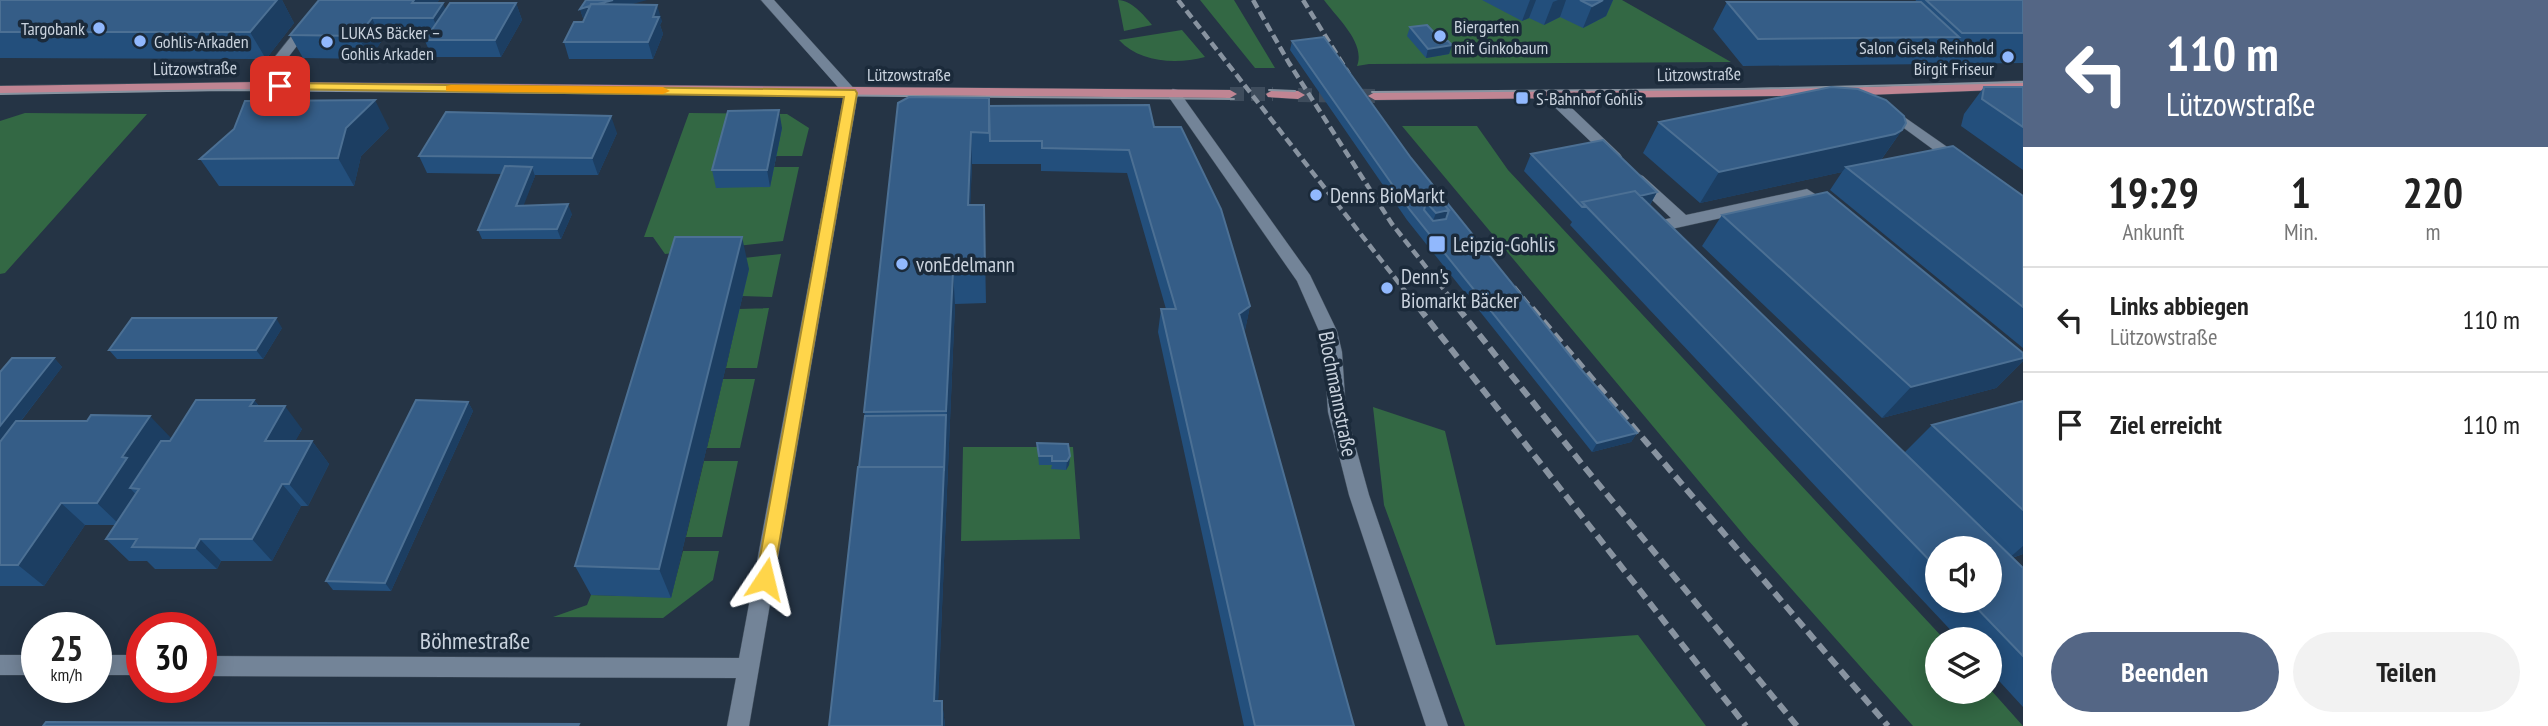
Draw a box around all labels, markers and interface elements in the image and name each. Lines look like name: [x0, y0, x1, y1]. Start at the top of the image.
place label: Biergarten mit Ginkobaum: [1454, 15, 1548, 59]
place label: Targobank: [21, 17, 85, 40]
marker: Targobank: [91, 20, 107, 36]
place label: LUKAS Bäcker – Gohlis Arkaden: [341, 21, 441, 65]
text: 110 m: [2166, 21, 2279, 85]
marker: Biergarten mit Ginkobaum: [1432, 28, 1448, 44]
icon: left: [2051, 28, 2142, 119]
place label: Gohlis-Arkaden: [154, 30, 249, 53]
marker: Gohlis-Arkaden: [132, 33, 148, 49]
marker: LUKAS Bäcker – Gohlis Arkaden: [319, 34, 335, 50]
place label: Salon Gisela Reinhold Birgit Friseur: [1859, 36, 1994, 80]
marker: Salon Gisela Reinhold Birgit Friseur: [2000, 49, 2016, 65]
street label: Lützowstraße: [153, 56, 237, 80]
pin: [250, 56, 310, 116]
street label: Lützowstraße: [1657, 62, 1741, 86]
street label: Lützowstraße: [867, 63, 951, 86]
icon: arrive: [261, 67, 299, 105]
text: Lützowstraße: [2166, 83, 2316, 125]
place label: S-Bahnhof Gohlis: [1536, 87, 1643, 110]
marker: S-Bahnhof Gohlis: [1514, 90, 1530, 106]
text: 19:29: [2108, 165, 2199, 220]
text: 1: [2291, 165, 2311, 220]
text: 220: [2403, 165, 2463, 220]
place label: Denns BioMarkt: [1330, 182, 1445, 209]
marker: Denns BioMarkt: [1308, 187, 1324, 203]
text: Ankunft: [2122, 217, 2184, 246]
text: Min.: [2284, 217, 2318, 246]
text: m: [2425, 217, 2440, 246]
place label: Leipzig-Gohlis: [1453, 231, 1555, 258]
marker: Leipzig-Gohlis: [1427, 234, 1447, 254]
place label: vonEdelmann: [916, 251, 1015, 278]
marker: vonEdelmann: [894, 256, 910, 272]
place label: Denn's Biomarkt Bäcker: [1401, 263, 1519, 314]
marker: Denn's Biomarkt Bäcker: [1379, 280, 1395, 296]
text: Links abbiegen: [2110, 289, 2249, 322]
icon: left: [2051, 301, 2089, 339]
text: 110 m: [2462, 303, 2520, 336]
text: Lützowstraße: [2110, 322, 2217, 351]
street label: Blochmannstraße: [1313, 329, 1363, 459]
icon: arrive: [2051, 406, 2089, 444]
text: Ziel erreicht: [2110, 408, 2222, 441]
text: 110 m: [2462, 408, 2520, 441]
map controls: [1925, 536, 2002, 704]
button: sound: [1925, 536, 2002, 613]
position arrow: [728, 542, 802, 616]
speed limit sign: 30: [126, 612, 217, 703]
text: 25: [50, 625, 83, 671]
street label: Böhmestraße: [420, 625, 530, 656]
button: layers: [1925, 627, 2002, 704]
button: Beenden: [2051, 632, 2279, 712]
button: Teilen: [2293, 632, 2520, 712]
text: km/h: [51, 663, 82, 686]

